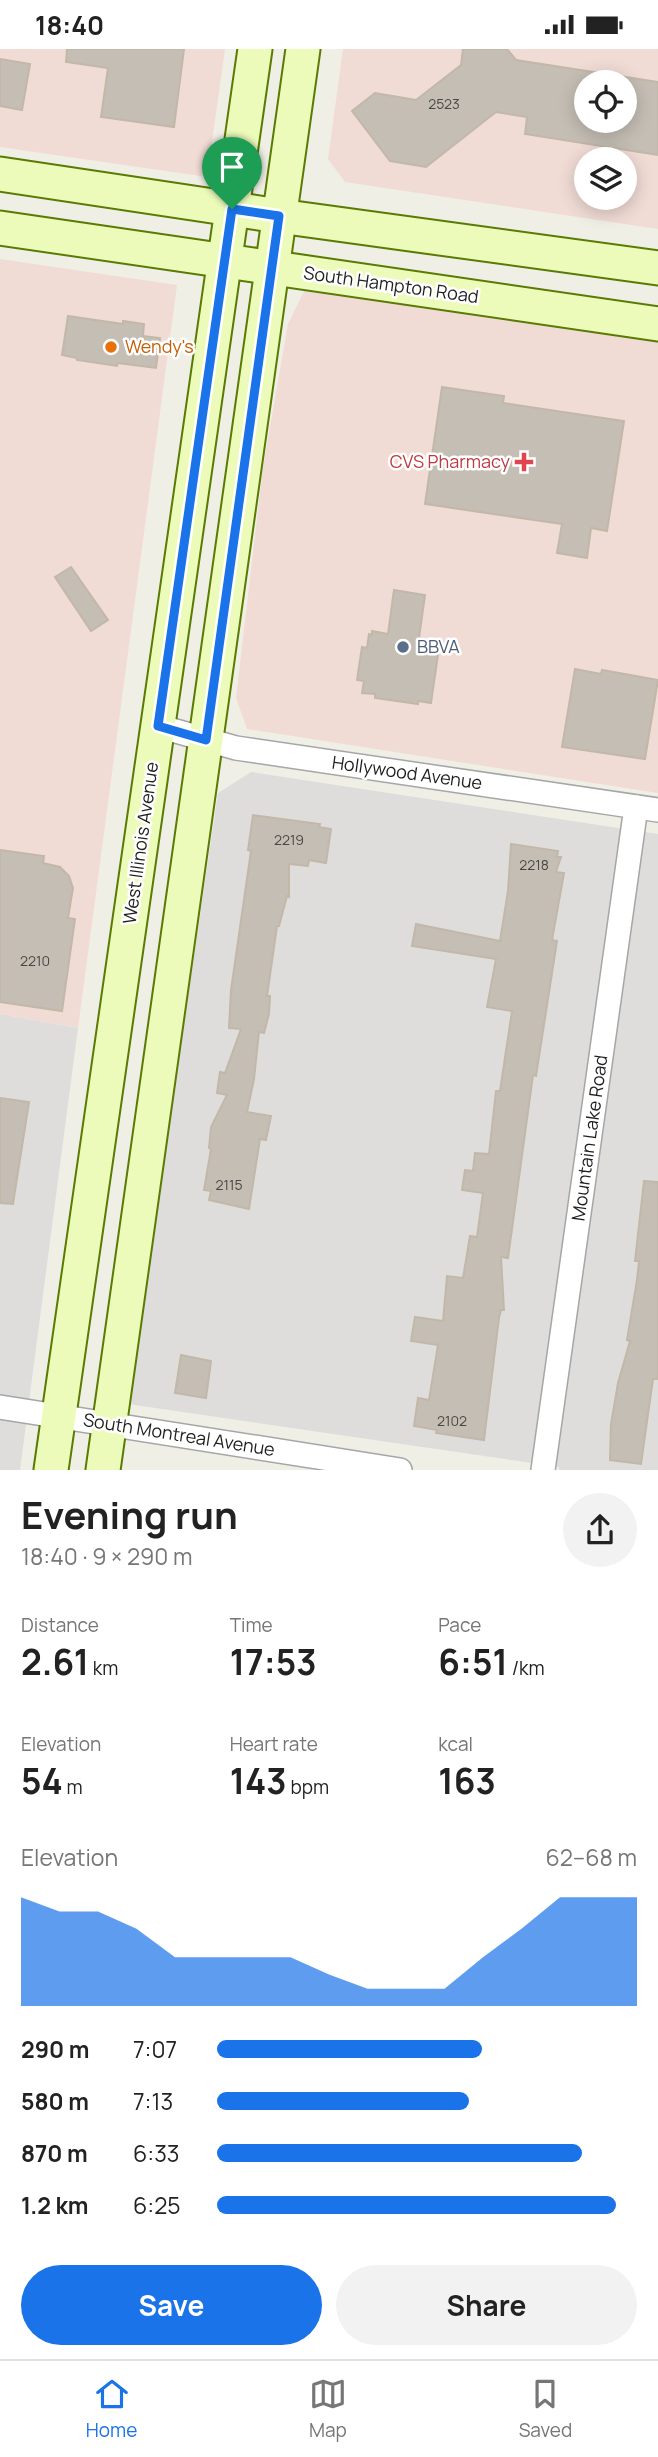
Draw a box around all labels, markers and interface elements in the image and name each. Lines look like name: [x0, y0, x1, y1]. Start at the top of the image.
text: 18:40: [35, 7, 104, 43]
map controls: [574, 70, 637, 210]
button: locate: [574, 70, 637, 133]
house number: 2523: [428, 94, 460, 113]
pin: [202, 137, 262, 209]
button: layers: [574, 147, 637, 210]
icon: arrive: [213, 148, 251, 186]
street label: South Hampton Road: [302, 260, 480, 308]
place label: Wendy's: [125, 334, 194, 358]
marker: Wendy's: [103, 339, 119, 355]
place label: CVS Pharmacy: [390, 449, 510, 473]
marker: CVS Pharmacy: [516, 454, 532, 470]
place label: BBVA: [417, 634, 460, 658]
marker: BBVA: [395, 639, 411, 655]
street label: Hollywood Avenue: [330, 750, 484, 794]
street label: West Illinois Avenue: [117, 760, 163, 925]
house number: 2219: [274, 830, 304, 849]
house number: 2218: [519, 855, 549, 874]
house number: 2210: [20, 951, 50, 970]
street label: Mountain Lake Road: [565, 1053, 613, 1223]
house number: 2115: [216, 1175, 243, 1194]
street label: South Montreal Avenue: [82, 1407, 277, 1461]
house number: 2102: [437, 1411, 467, 1430]
text: Evening run: [21, 1488, 238, 1540]
button: share: [563, 1493, 637, 1567]
text: 18:40 · 9 × 290 m: [21, 1540, 192, 1572]
text: Distance: [21, 1612, 99, 1638]
text: Time: [230, 1612, 273, 1638]
text: Pace: [438, 1612, 481, 1638]
text: 2.61: [21, 1638, 89, 1686]
text: 17:53: [230, 1638, 317, 1686]
text: 6:51: [438, 1638, 508, 1686]
text: km: [89, 1655, 118, 1681]
text: /km: [508, 1655, 545, 1681]
text: Elevation: [21, 1731, 101, 1757]
text: Heart rate: [230, 1731, 318, 1757]
text: kcal: [438, 1731, 473, 1757]
text: 54: [21, 1757, 63, 1805]
text: 143: [230, 1757, 287, 1805]
text: 163: [438, 1757, 496, 1805]
text: m: [63, 1774, 83, 1800]
text: bpm: [287, 1774, 329, 1800]
text: Elevation: [21, 1841, 118, 1873]
text: 62–68 m: [545, 1841, 637, 1873]
text: 290 m: [21, 2033, 89, 2065]
text: 7:07: [133, 2033, 177, 2065]
text: 580 m: [21, 2085, 89, 2117]
text: 7:13: [133, 2085, 173, 2117]
text: 870 m: [21, 2137, 88, 2169]
text: 6:33: [133, 2137, 180, 2169]
text: 1.2 km: [21, 2189, 88, 2221]
text: 6:25: [133, 2189, 181, 2221]
button: Save: [21, 2265, 322, 2345]
button: Share: [336, 2265, 637, 2345]
tab: Home: [86, 2375, 137, 2443]
tab: Map: [309, 2375, 347, 2443]
tab: Saved: [519, 2375, 572, 2443]

